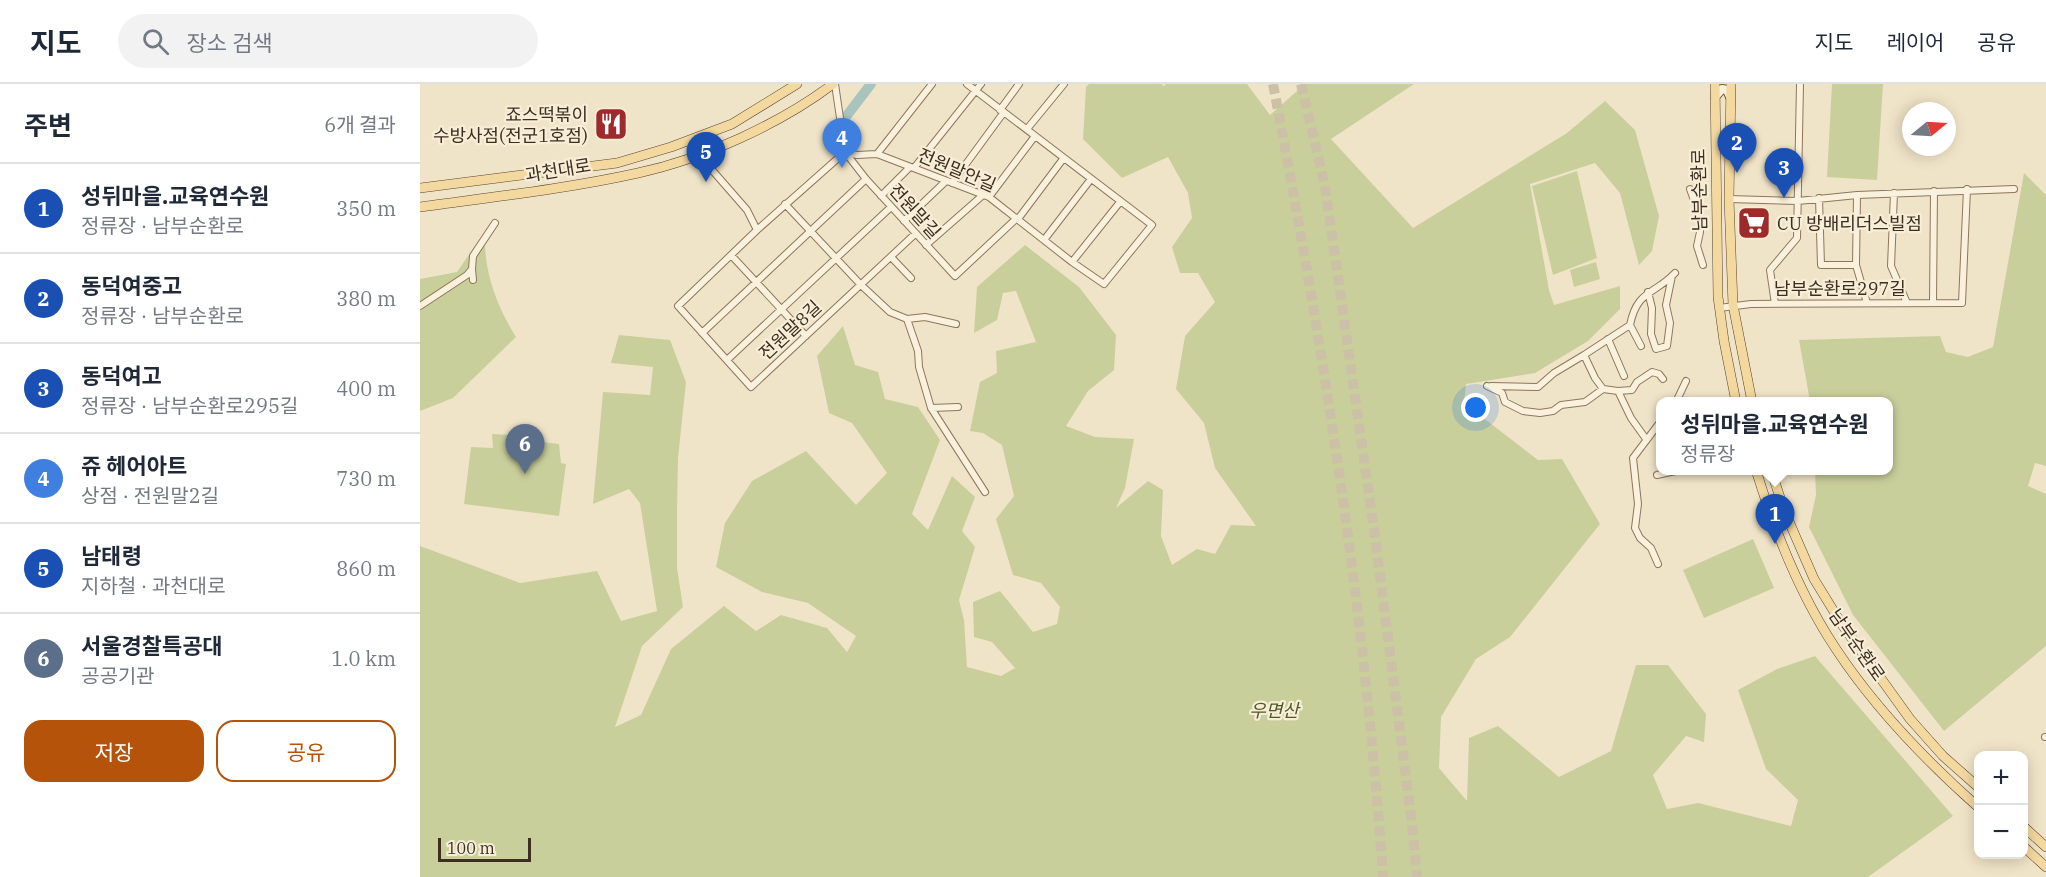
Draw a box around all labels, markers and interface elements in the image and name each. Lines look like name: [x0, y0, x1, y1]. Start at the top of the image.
search box: [118, 14, 538, 68]
text: 지도: [30, 24, 82, 61]
icon: search: [139, 25, 172, 58]
text: 장소 검색: [187, 28, 273, 57]
text: 지도: [1815, 28, 1853, 56]
text: 레이어: [1886, 28, 1944, 56]
text: 공유: [1977, 28, 2016, 56]
north arrow: [1902, 102, 1956, 156]
place label: 죠스떡볶이 수방사점(전군1호점): [433, 103, 588, 147]
restaurant icon: 죠스떡볶이 수방사점(전군1호점): [593, 106, 629, 142]
text: 주변: [24, 108, 72, 142]
text: 6개 결과: [324, 111, 396, 138]
pin: 4: [822, 118, 862, 168]
pin: 2: [1718, 124, 1756, 173]
pin: 5: [686, 132, 726, 182]
street label: 전원말안길: [914, 143, 1000, 197]
street label: 남부순환로: [1687, 148, 1711, 232]
pin: 3: [1764, 148, 1804, 198]
street label: 과천대로: [523, 153, 593, 187]
street label: 전원말길: [884, 179, 946, 243]
text: 성뒤마을.교육연수원: [81, 181, 269, 210]
text: 1: [38, 195, 50, 222]
text: 350 m: [336, 195, 396, 222]
supermarket icon: CU 방배리더스빌점: [1736, 205, 1772, 241]
text: 정류장 · 남부순환로: [81, 212, 244, 239]
place label: CU 방배리더스빌점: [1777, 212, 1922, 235]
text: 동덕여중고: [81, 271, 182, 300]
street label: 남부순환로297길: [1774, 277, 1906, 300]
text: 2: [38, 285, 50, 312]
text: 380 m: [336, 285, 396, 312]
street label: 전원말8길: [754, 295, 826, 365]
text: 정류장 · 남부순환로: [81, 302, 244, 329]
text: 동덕여고: [81, 361, 162, 390]
text: 3: [38, 375, 50, 402]
text: 400 m: [336, 375, 396, 402]
text: 정류장 · 남부순환로295길: [81, 392, 298, 419]
your location: [1461, 393, 1490, 422]
popup: [1656, 397, 1893, 475]
text: 성뒤마을.교육연수원: [1680, 409, 1869, 438]
pin: 6: [506, 424, 544, 474]
text: 정류장: [1680, 440, 1736, 467]
text: 쥬 헤어아트: [81, 451, 187, 480]
text: 4: [38, 465, 50, 492]
text: 730 m: [336, 465, 396, 492]
text: 상점 · 전원말2길: [81, 482, 219, 509]
pin: 1: [1756, 494, 1794, 544]
text: 남태령: [81, 541, 142, 570]
text: 5: [38, 555, 50, 582]
text: 860 m: [336, 555, 396, 582]
text: 지하철 · 과천대로: [81, 572, 226, 599]
street label: 남부순환로: [1824, 604, 1890, 686]
text: 서울경찰특공대: [81, 631, 223, 660]
text: 6: [38, 645, 50, 672]
text: 1.0 km: [331, 645, 396, 672]
text: 공공기관: [81, 662, 155, 689]
park label: 우면산: [1249, 699, 1301, 722]
button: 저장: [24, 720, 204, 782]
button: 공유: [216, 720, 396, 782]
map controls: [1974, 751, 2028, 859]
button: +: [1974, 751, 2028, 805]
button: −: [1974, 805, 2028, 859]
scale bar: [438, 835, 531, 862]
text: 100 m: [447, 838, 495, 858]

